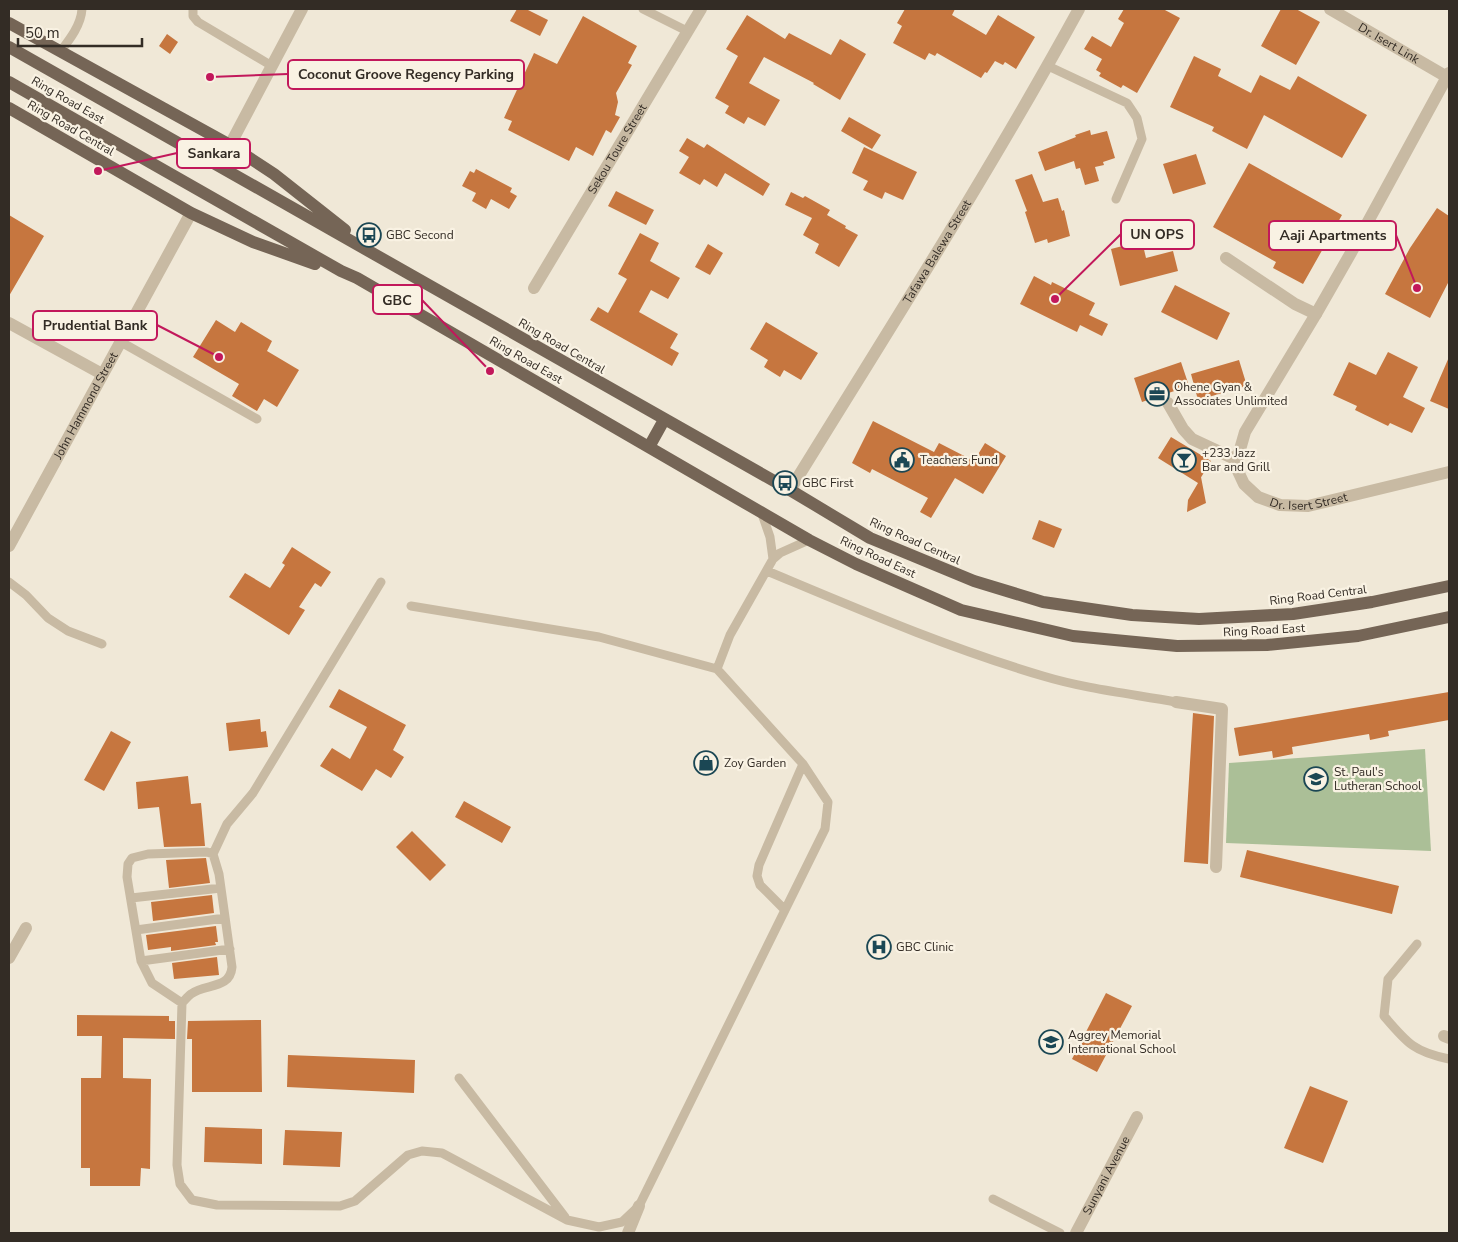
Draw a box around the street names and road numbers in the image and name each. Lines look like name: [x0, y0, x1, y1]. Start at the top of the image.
street label: Dr. Isert Link: [1355, 19, 1423, 68]
street label: Ring Road East: [29, 73, 108, 128]
street label: Ring Road Central: [25, 97, 118, 160]
street label: Sekou Toure Street: [584, 100, 651, 197]
street label: Tafawa Balewa Street: [899, 196, 975, 307]
street label: Ring Road Central: [516, 315, 609, 378]
street label: Ring Road East: [487, 333, 566, 388]
street label: John Hammond Street: [50, 349, 122, 463]
street label: Dr. Isert Street: [1267, 489, 1350, 514]
street label: Ring Road Central: [867, 514, 963, 568]
street label: Ring Road East: [837, 532, 919, 582]
street label: Ring Road Central: [1268, 581, 1368, 609]
street label: Ring Road East: [1223, 620, 1306, 640]
street label: Sunyani Avenue: [1079, 1133, 1134, 1218]

